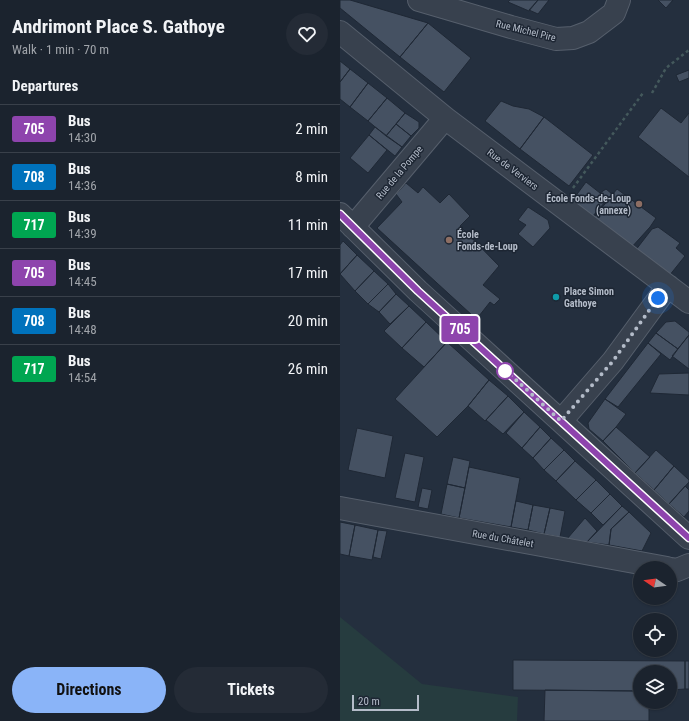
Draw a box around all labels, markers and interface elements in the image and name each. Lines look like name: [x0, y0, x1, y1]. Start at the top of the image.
button: heart: [286, 13, 328, 55]
text: Andrimont Place S. Gathoye: [12, 15, 225, 38]
street label: Rue Michel Pire: [495, 18, 557, 43]
text: Walk · 1 min · 70 m: [12, 42, 109, 57]
text: Departures: [12, 77, 78, 95]
text: Bus: [68, 112, 91, 130]
text: 2 min: [295, 120, 328, 138]
text: 705: [23, 121, 45, 137]
text: 14:30: [68, 130, 97, 145]
street label: Rue de la Pompe: [374, 143, 425, 201]
street label: Rue de Verviers: [485, 147, 541, 192]
text: Bus: [68, 160, 91, 178]
text: 8 min: [295, 168, 328, 186]
text: 708: [23, 169, 45, 185]
text: 14:36: [68, 178, 97, 193]
place label: École Fonds-de-Loup (annexe): [546, 192, 631, 217]
marker: École Fonds-de-Loup (annexe): [634, 199, 644, 209]
text: Bus: [68, 208, 91, 226]
text: 11 min: [288, 216, 328, 234]
text: 717: [23, 217, 45, 233]
text: 14:39: [68, 226, 97, 241]
place label: École Fonds-de-Loup: [457, 228, 518, 252]
marker: École Fonds-de-Loup: [444, 235, 454, 245]
text: Bus: [68, 256, 91, 274]
text: 17 min: [288, 264, 328, 282]
text: 705: [23, 265, 45, 281]
text: 14:45: [68, 274, 97, 289]
place label: Place Simon Gathoye: [564, 286, 614, 309]
your location: [648, 288, 668, 308]
marker: Place Simon Gathoye: [551, 292, 561, 302]
text: Bus: [68, 304, 91, 322]
text: 20 min: [288, 312, 328, 330]
text: 708: [23, 313, 45, 329]
line badge: 705: [437, 316, 483, 342]
text: 705: [449, 321, 471, 337]
text: 14:48: [68, 322, 97, 337]
text: Bus: [68, 352, 91, 370]
text: 26 min: [288, 360, 328, 378]
text: 717: [23, 361, 45, 377]
unlabelled marker: [496, 362, 514, 380]
text: 14:54: [68, 370, 97, 385]
street label: Rue du Châtelet: [471, 528, 534, 549]
north arrow: [633, 561, 677, 605]
map controls: [633, 561, 677, 709]
button: locate: [633, 613, 677, 657]
button: layers: [633, 665, 677, 709]
button: Directions: [12, 667, 166, 713]
button: Tickets: [174, 667, 328, 713]
scale bar: [352, 693, 419, 712]
text: 20 m: [358, 695, 380, 708]

